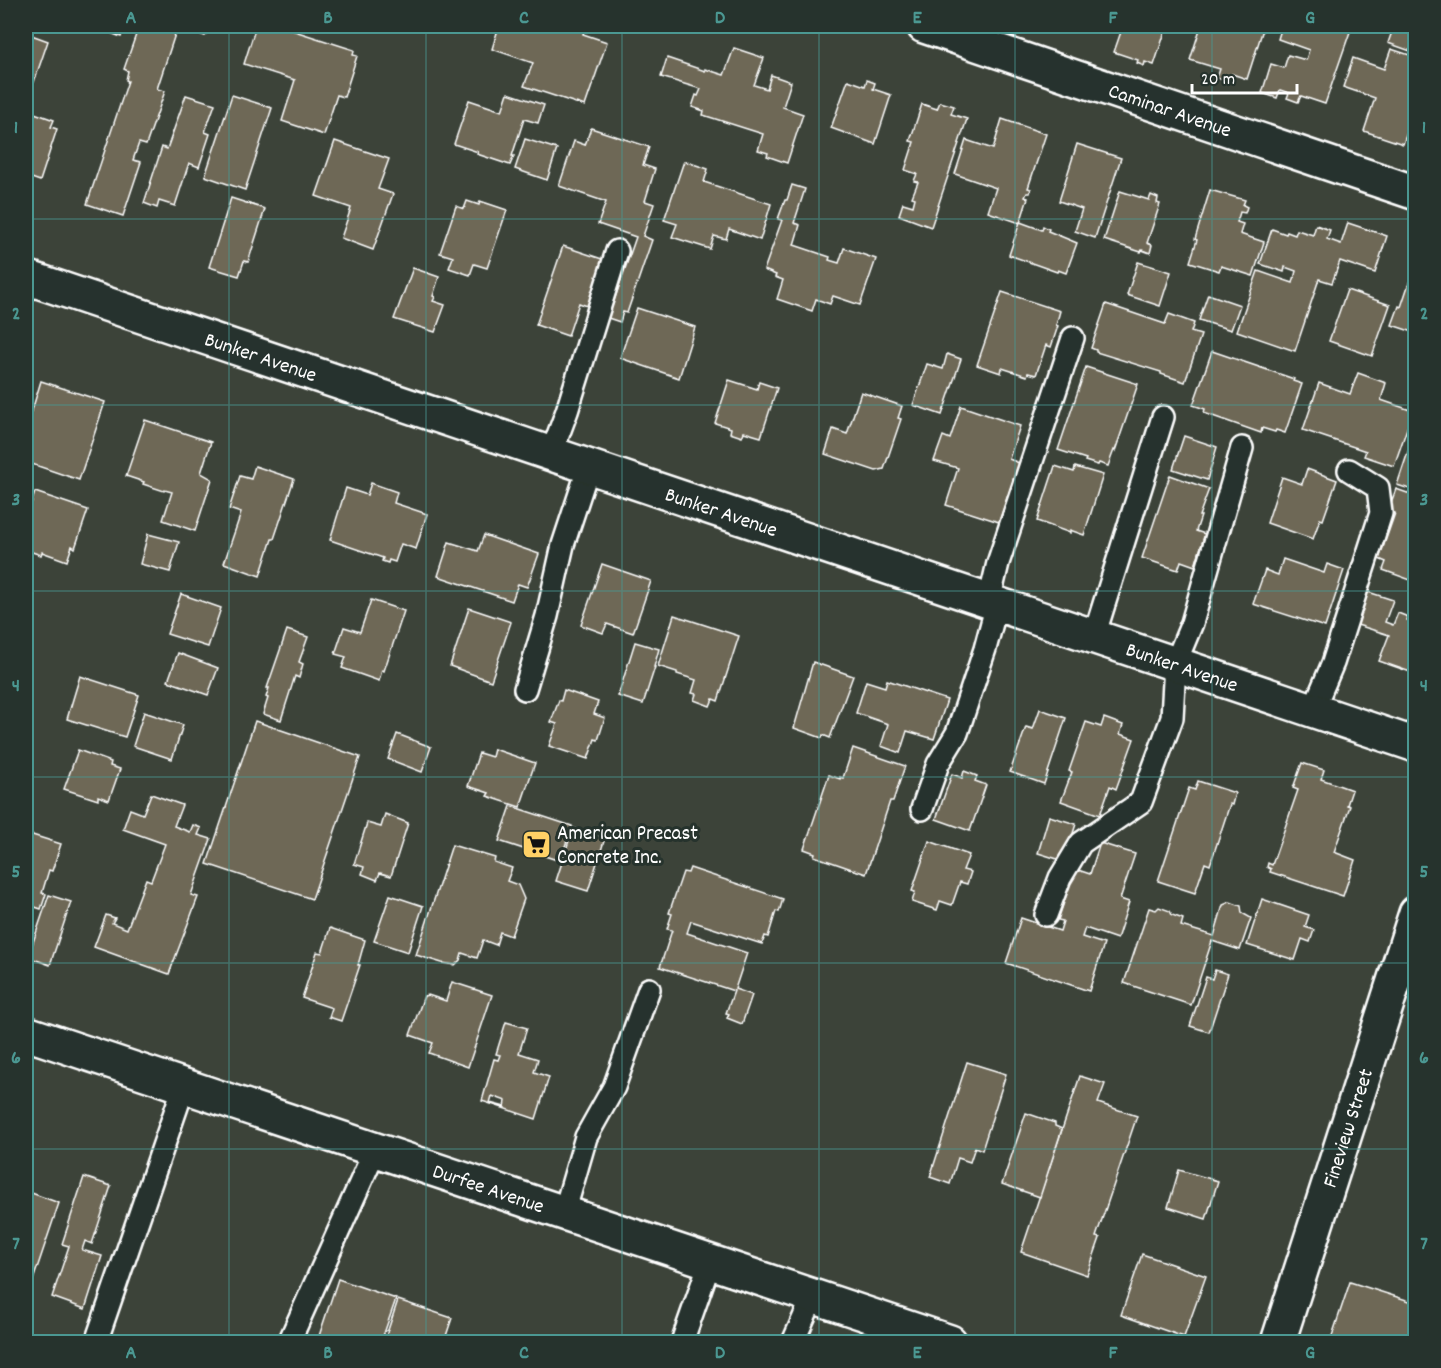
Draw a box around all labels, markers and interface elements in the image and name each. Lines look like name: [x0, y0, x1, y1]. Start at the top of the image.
text: A: [126, 5, 137, 33]
text: B: [323, 5, 333, 33]
text: C: [519, 5, 529, 33]
text: D: [715, 5, 726, 33]
text: E: [912, 5, 922, 33]
text: F: [1109, 5, 1119, 33]
text: G: [1305, 5, 1315, 33]
scale bar: [1192, 57, 1297, 95]
text: 20 m: [1201, 68, 1235, 93]
street label: Caminar Avenue: [1104, 78, 1235, 147]
text: 1: [14, 115, 18, 143]
text: 1: [1422, 115, 1426, 143]
text: 2: [12, 301, 20, 329]
text: 2: [1420, 301, 1428, 329]
street label: Bunker Avenue: [200, 326, 320, 392]
street label: Bunker Avenue: [661, 481, 781, 547]
text: 3: [12, 487, 20, 515]
text: 3: [1420, 487, 1428, 515]
street label: Bunker Avenue: [1121, 636, 1241, 702]
text: 4: [12, 673, 20, 701]
text: 4: [1420, 673, 1428, 701]
place label: American Precast Concrete Inc.: [557, 820, 698, 874]
supermarket icon: American Precast Concrete Inc.: [520, 828, 552, 860]
text: 5: [11, 859, 21, 887]
text: 5: [1419, 859, 1429, 887]
text: 6: [11, 1045, 21, 1073]
text: 6: [1419, 1045, 1429, 1073]
street label: Fineview Street: [1317, 1065, 1383, 1192]
street label: Durfee Avenue: [428, 1158, 548, 1223]
text: 7: [12, 1231, 20, 1259]
text: 7: [1420, 1231, 1428, 1259]
text: A: [126, 1340, 137, 1368]
text: B: [323, 1340, 333, 1368]
text: C: [519, 1340, 529, 1368]
text: D: [715, 1340, 726, 1368]
text: E: [912, 1340, 922, 1368]
text: F: [1109, 1340, 1119, 1368]
text: G: [1305, 1340, 1315, 1368]

